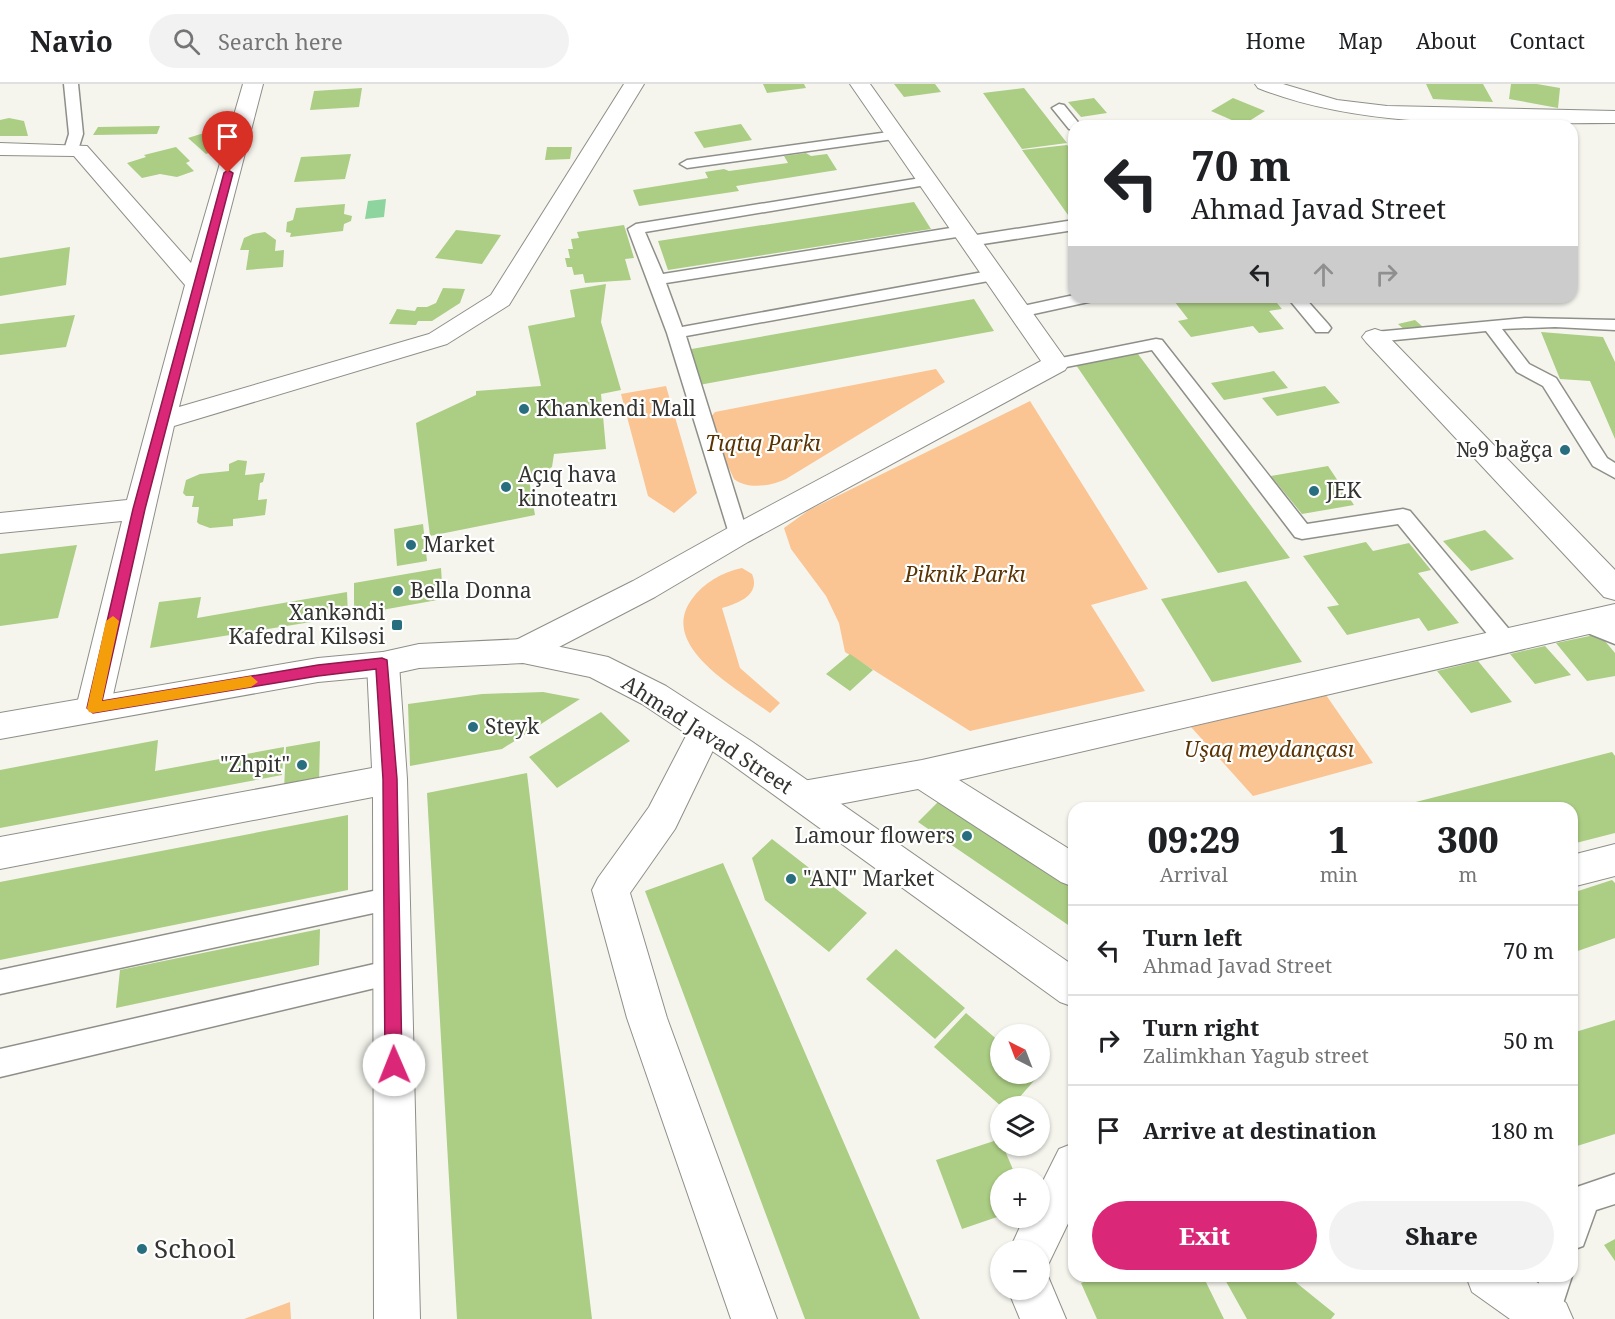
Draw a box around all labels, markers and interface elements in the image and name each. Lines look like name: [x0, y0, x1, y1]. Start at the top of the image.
search box: [149, 14, 569, 68]
text: Navio: [30, 22, 113, 60]
icon: search: [170, 25, 203, 58]
text: Search here: [218, 26, 343, 56]
text: Home: [1246, 27, 1306, 55]
text: Map: [1339, 27, 1383, 55]
text: About: [1416, 27, 1477, 55]
text: Contact: [1510, 27, 1585, 55]
pin: [202, 111, 253, 173]
icon: arrive: [211, 120, 244, 153]
text: 70 m: [1191, 136, 1291, 193]
icon: left: [1092, 144, 1170, 222]
text: Ahmad Javad Street: [1191, 190, 1446, 227]
icon: left: [1244, 258, 1277, 291]
icon: ahead: [1307, 258, 1340, 291]
icon: right: [1370, 258, 1403, 291]
place label: Khankendi Mall: [536, 394, 696, 422]
marker: Khankendi Mall: [517, 402, 531, 416]
park label: Tıqtıq Parkı: [705, 429, 821, 457]
place label: №9 bağça: [1456, 435, 1553, 463]
marker: №9 bağça: [1558, 443, 1572, 457]
place label: Açıq hava kinoteatrı: [518, 460, 617, 512]
place label: JEK: [1325, 476, 1362, 504]
marker: Açıq hava kinoteatrı: [499, 480, 513, 494]
marker: JEK: [1307, 484, 1321, 498]
place label: Market: [423, 530, 495, 558]
marker: Market: [404, 538, 418, 552]
park label: Piknik Parkı: [903, 560, 1026, 588]
place label: Bella Donna: [410, 576, 532, 604]
marker: Bella Donna: [391, 584, 405, 598]
place label: Xankəndi Kafedral Kilsəsi: [229, 598, 385, 650]
marker: Xankəndi Kafedral Kilsəsi: [390, 618, 404, 632]
street label: Ahmad Javad Street: [617, 668, 798, 800]
place label: Steyk: [485, 712, 540, 740]
marker: Steyk: [466, 720, 480, 734]
park label: Uşaq meydançası: [1184, 735, 1355, 763]
place label: "Zhpit": [220, 750, 290, 778]
marker: "Zhpit": [295, 758, 309, 772]
text: 09:29: [1147, 815, 1240, 864]
text: 1: [1329, 815, 1349, 864]
text: 300: [1437, 815, 1499, 864]
place label: Lamour flowers: [795, 821, 955, 849]
marker: Lamour flowers: [960, 829, 974, 843]
text: Arrival: [1160, 861, 1228, 888]
text: min: [1320, 861, 1358, 888]
text: m: [1459, 861, 1477, 888]
place label: "ANI" Market: [803, 864, 934, 892]
marker: "ANI" Market: [784, 872, 798, 886]
text: Turn left: [1143, 922, 1242, 952]
icon: left: [1092, 934, 1125, 967]
text: 70 m: [1503, 935, 1554, 965]
text: Ahmad Javad Street: [1143, 952, 1332, 979]
text: Turn right: [1143, 1012, 1259, 1042]
north arrow: [990, 1024, 1050, 1084]
map controls: [990, 1024, 1050, 1300]
icon: right: [1092, 1024, 1125, 1057]
text: 50 m: [1503, 1025, 1554, 1055]
position arrow: [362, 1033, 426, 1097]
text: Zalimkhan Yagub street: [1143, 1042, 1369, 1069]
button: layers: [990, 1096, 1050, 1156]
icon: arrive: [1092, 1114, 1125, 1147]
text: Arrive at destination: [1143, 1115, 1377, 1145]
text: 180 m: [1491, 1115, 1554, 1145]
button: +: [990, 1168, 1050, 1228]
button: Exit: [1092, 1201, 1317, 1270]
button: Share: [1329, 1201, 1554, 1270]
place label: School: [154, 1230, 236, 1266]
button: −: [990, 1240, 1050, 1300]
marker: School: [135, 1242, 149, 1256]

